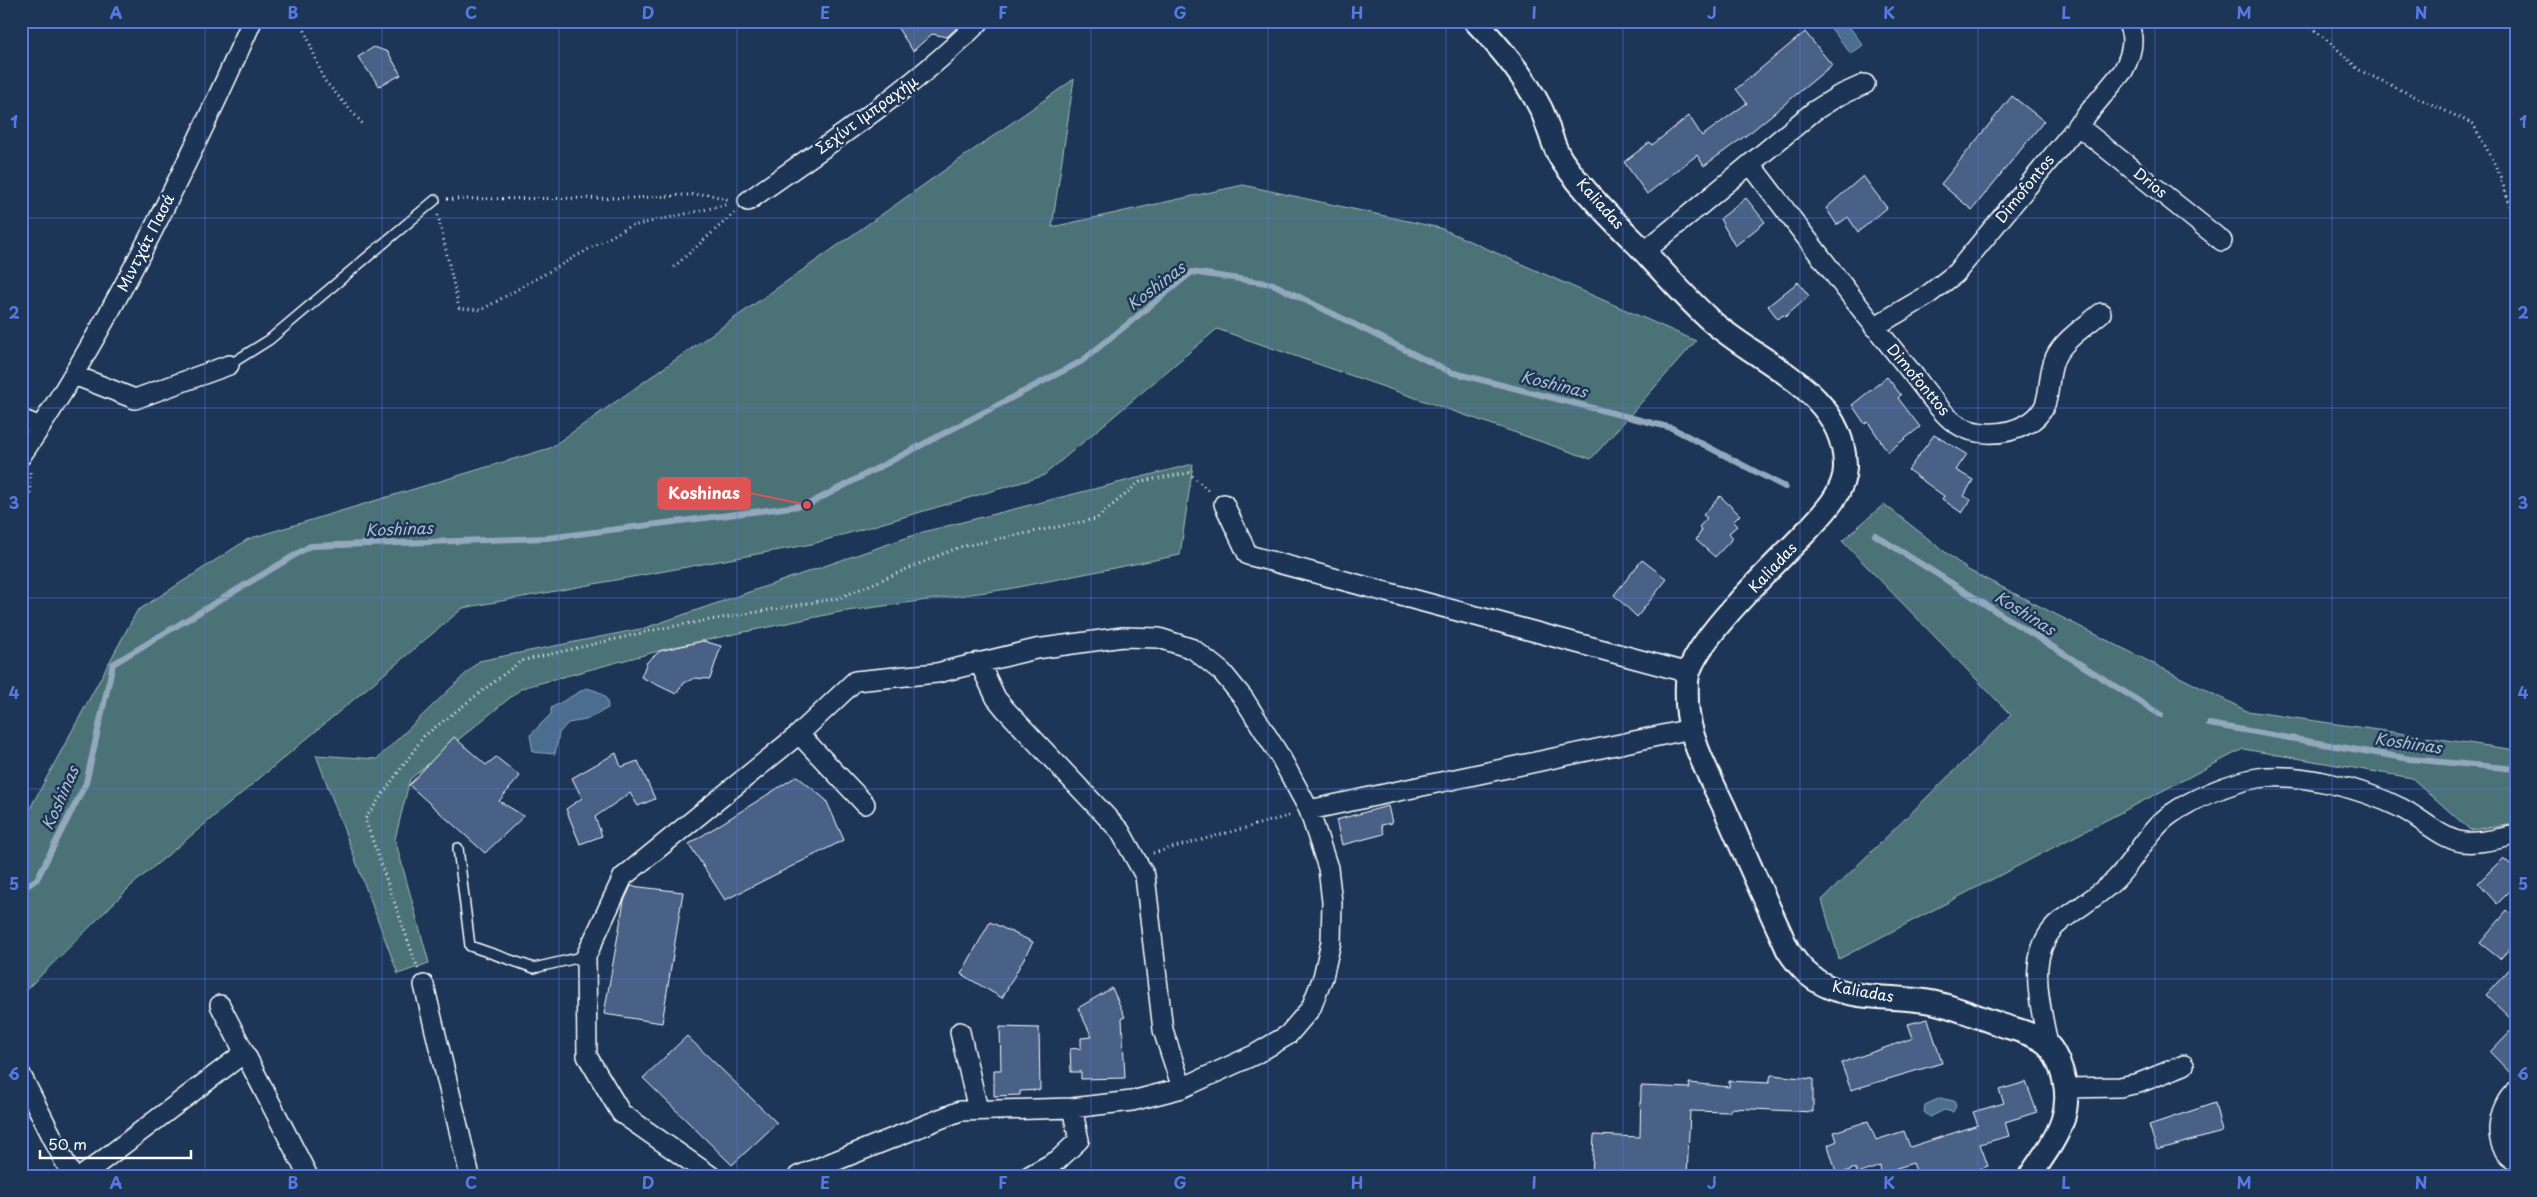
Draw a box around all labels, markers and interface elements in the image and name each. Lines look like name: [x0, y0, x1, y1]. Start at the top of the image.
text: A: [110, 0, 123, 24]
text: B: [288, 0, 299, 24]
text: C: [465, 0, 477, 24]
text: D: [642, 0, 654, 24]
text: E: [820, 0, 830, 24]
text: F: [998, 0, 1008, 24]
text: G: [1173, 0, 1187, 24]
text: H: [1351, 0, 1363, 24]
text: I: [1531, 0, 1537, 24]
text: J: [1707, 0, 1717, 24]
text: K: [1883, 0, 1895, 24]
text: L: [2061, 0, 2071, 24]
text: M: [2236, 0, 2252, 24]
text: N: [2415, 0, 2427, 24]
street label: Σεχίντ Ιμπραχήμ: [810, 69, 922, 159]
text: 1: [10, 109, 18, 133]
text: 1: [2519, 109, 2527, 133]
street label: Dimofontos: [1989, 149, 2059, 227]
street label: Drios: [2129, 161, 2173, 203]
street label: Kaliadas: [1572, 172, 1631, 234]
street label: Μιντχάτ Πασά: [110, 189, 179, 295]
water label: Koshinas: [1121, 254, 1191, 315]
text: 2: [8, 300, 20, 324]
text: 2: [2517, 300, 2529, 324]
street label: Dimofonttos: [1882, 338, 1956, 420]
water label: Koshinas: [1519, 363, 1592, 403]
callout: Koshinas: [658, 478, 750, 509]
text: Koshinas: [668, 480, 740, 504]
text: 3: [9, 490, 19, 514]
text: 3: [2518, 490, 2528, 514]
water label: Koshinas: [365, 515, 435, 541]
street label: Kaliadas: [1742, 536, 1802, 597]
water label: Koshinas: [1990, 584, 2062, 641]
text: 4: [9, 680, 20, 704]
text: 4: [2518, 680, 2529, 704]
water label: Koshinas: [2373, 725, 2445, 759]
water label: Koshinas: [34, 760, 84, 833]
text: 5: [9, 871, 19, 895]
text: 5: [2518, 871, 2528, 895]
street label: Kaliadas: [1831, 974, 1896, 1007]
text: 6: [8, 1061, 20, 1085]
text: 6: [2517, 1061, 2529, 1085]
scale bar: [40, 1127, 191, 1159]
text: 50 m: [48, 1132, 87, 1155]
text: A: [110, 1170, 123, 1194]
text: B: [288, 1170, 299, 1194]
text: C: [465, 1170, 477, 1194]
text: D: [642, 1170, 654, 1194]
text: E: [820, 1170, 830, 1194]
text: F: [998, 1170, 1008, 1194]
text: G: [1173, 1170, 1187, 1194]
text: H: [1351, 1170, 1363, 1194]
text: I: [1531, 1170, 1537, 1194]
text: J: [1707, 1170, 1717, 1194]
text: K: [1883, 1170, 1895, 1194]
text: L: [2061, 1170, 2071, 1194]
text: M: [2236, 1170, 2252, 1194]
text: N: [2415, 1170, 2427, 1194]

